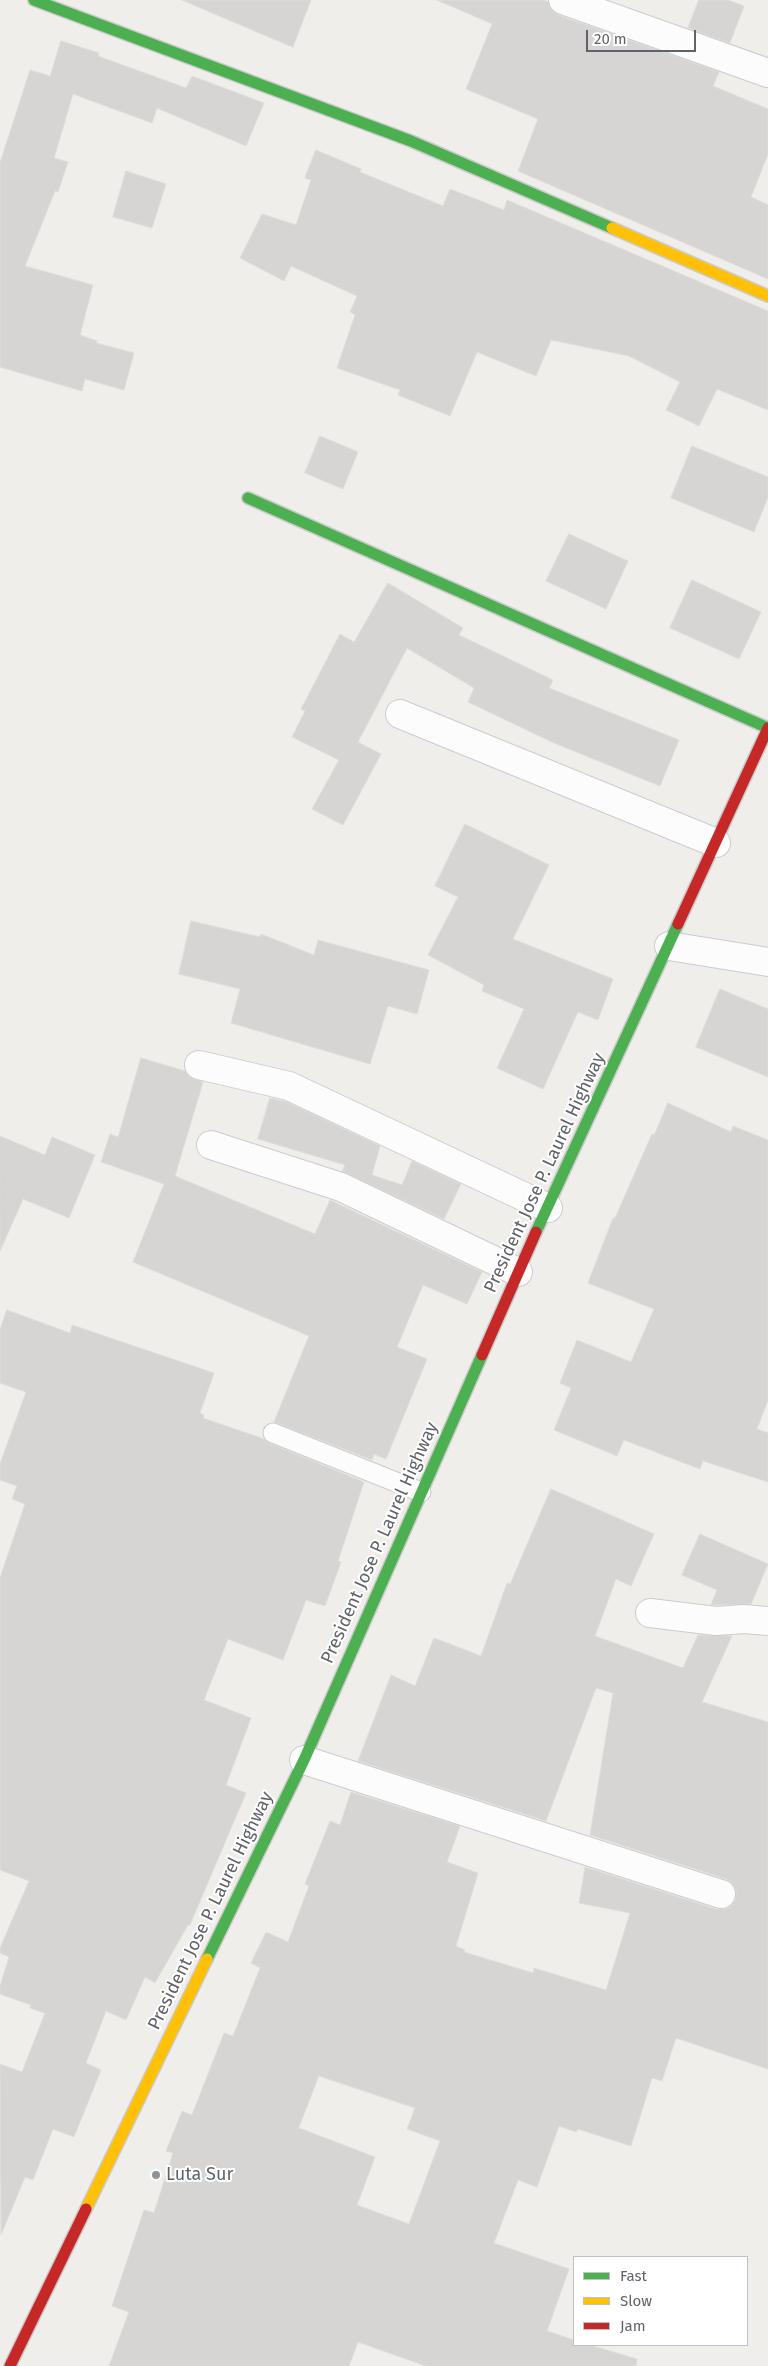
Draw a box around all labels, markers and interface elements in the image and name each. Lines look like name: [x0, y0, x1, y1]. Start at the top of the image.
scale bar: [588, 20, 698, 52]
text: 20 m: [594, 30, 627, 48]
street label: President Jose P. Laurel Highway: [480, 1050, 610, 1296]
street label: President Jose P. Laurel Highway: [317, 1419, 443, 1667]
street label: President Jose P. Laurel Highway: [144, 1788, 278, 2034]
place label: Luta Sur: [166, 2164, 233, 2186]
marker: Luta Sur: [150, 2169, 162, 2181]
legend: [573, 2256, 748, 2346]
text: Fast: [620, 2267, 647, 2285]
text: Slow: [620, 2292, 652, 2310]
text: Jam: [620, 2317, 646, 2335]

